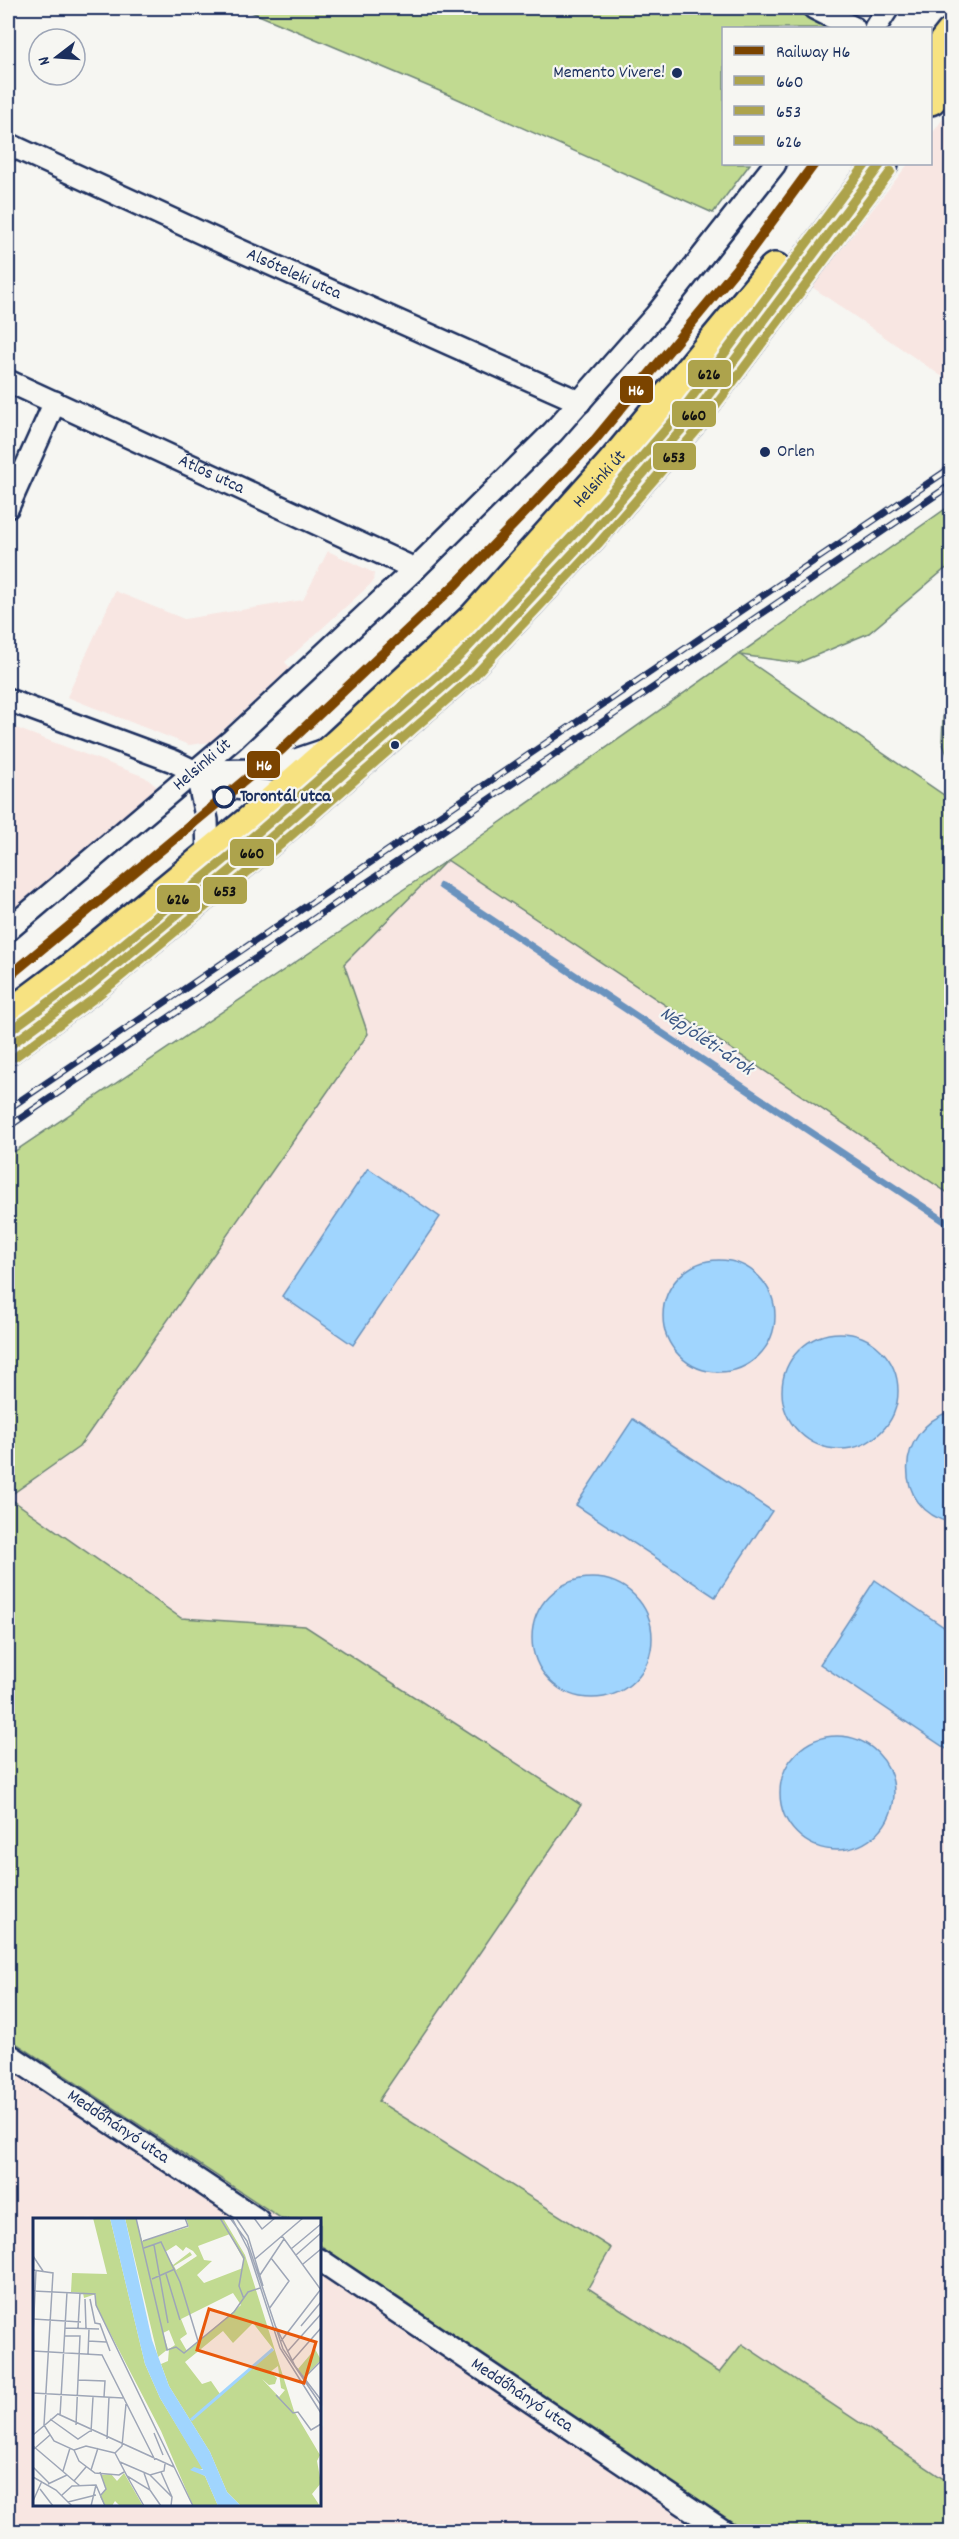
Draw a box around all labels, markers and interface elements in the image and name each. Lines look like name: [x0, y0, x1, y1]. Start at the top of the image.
north arrow: [27, 27, 87, 87]
legend: [722, 27, 932, 165]
text: Railway H6: [776, 41, 850, 66]
text: N: [33, 53, 57, 68]
place label: Memento Vivere!: [553, 61, 665, 86]
marker: Memento Vivere!: [670, 66, 684, 80]
text: 660: [776, 71, 803, 96]
text: 653: [776, 101, 801, 126]
text: 626: [776, 131, 802, 156]
street label: Alsóteleki utca: [242, 242, 346, 307]
line badge: 626: [687, 359, 732, 388]
text: 626: [698, 364, 720, 387]
line badge: H6: [619, 375, 654, 404]
text: H6: [628, 380, 644, 403]
line badge: 660: [671, 400, 717, 428]
text: 660: [682, 405, 706, 428]
place label: Orlen: [777, 440, 815, 465]
line badge: 653: [652, 442, 697, 471]
street label: Helsinki út: [567, 445, 633, 514]
marker: Orlen: [758, 445, 772, 459]
text: 653: [663, 447, 685, 470]
street label: Átlós utca: [174, 449, 249, 501]
street label: Helsinki út: [168, 733, 237, 797]
unlabelled marker: [389, 739, 401, 751]
line badge: H6: [246, 750, 281, 779]
text: H6: [256, 755, 272, 778]
place label: Torontál utca: [240, 785, 331, 810]
marker: Torontál utca: [213, 786, 235, 808]
line badge: 660: [229, 838, 275, 867]
text: 660: [240, 843, 264, 866]
line badge: 653: [202, 876, 248, 905]
text: 653: [214, 881, 236, 904]
line badge: 626: [156, 884, 201, 913]
text: 626: [167, 889, 189, 912]
water label: Népjóléti-árok: [654, 1000, 760, 1085]
street label: Meddőhányó utca: [62, 2084, 175, 2171]
inset map: [33, 2218, 321, 2506]
street label: Meddőhányó utca: [466, 2352, 578, 2439]

